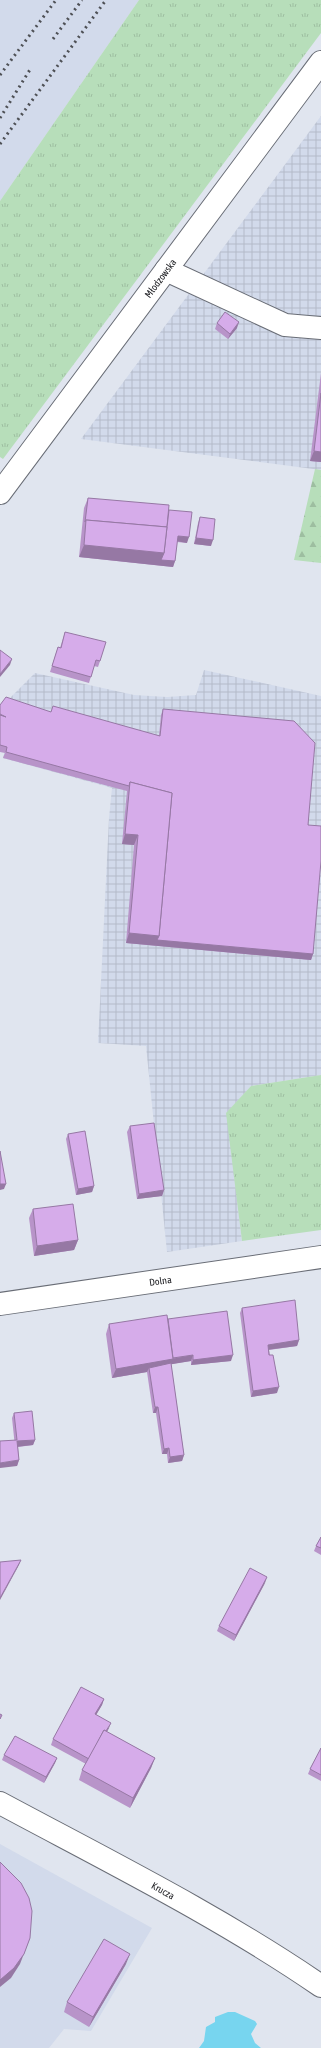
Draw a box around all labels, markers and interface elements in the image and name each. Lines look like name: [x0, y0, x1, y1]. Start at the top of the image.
street label: Młodzowska: [142, 256, 178, 300]
street label: Dolna: [148, 1273, 173, 1288]
street label: Krucza: [150, 1879, 177, 1901]

